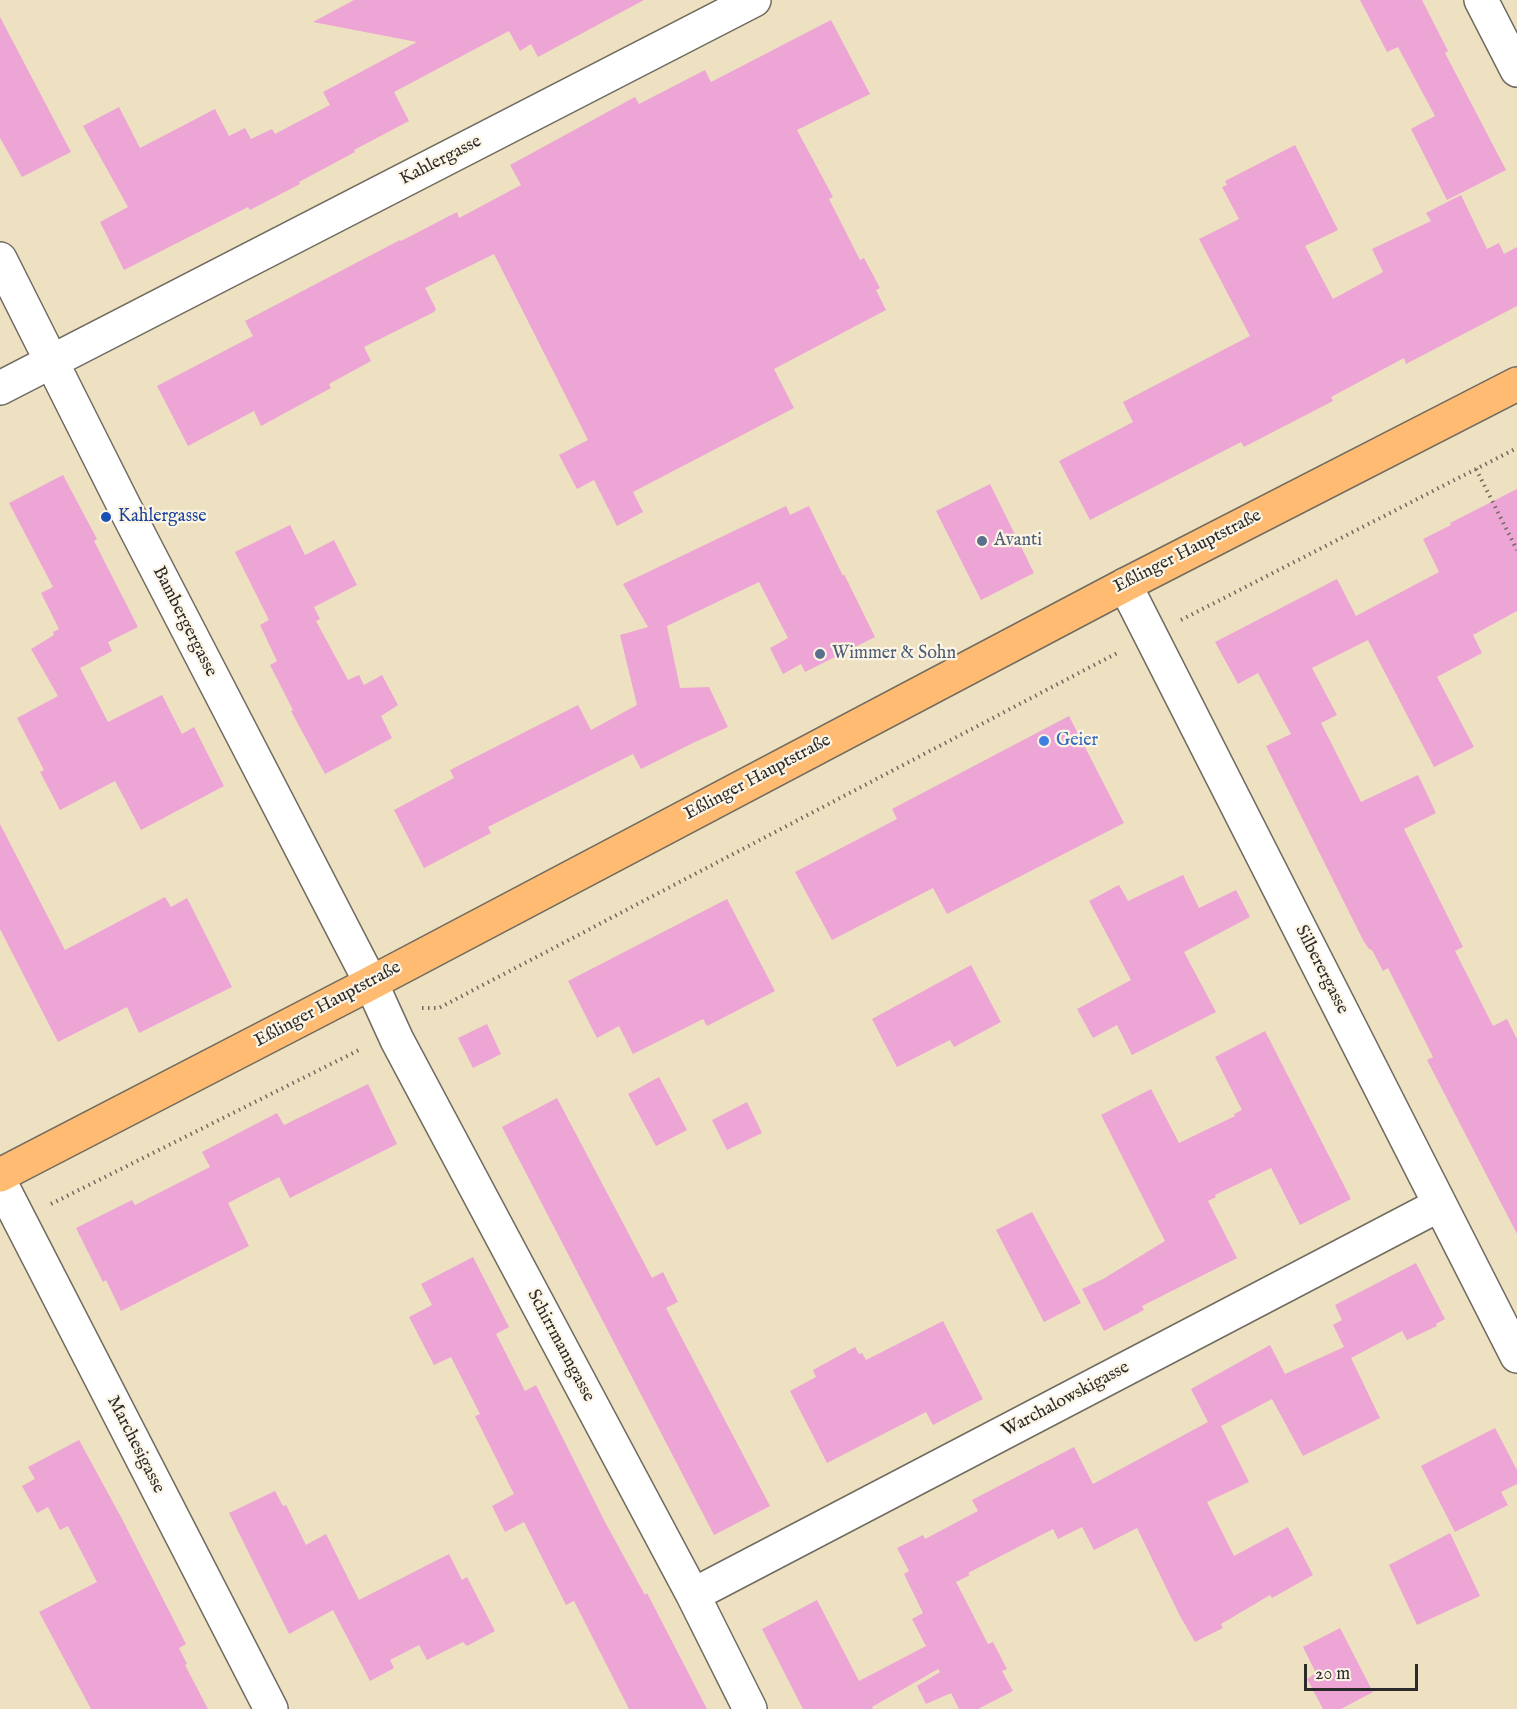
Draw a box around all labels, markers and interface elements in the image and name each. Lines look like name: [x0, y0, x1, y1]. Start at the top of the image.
street label: Kahlergasse: [397, 131, 485, 191]
street label: Eßlinger Hauptstraße: [1111, 505, 1265, 599]
place label: Kahlergasse: [118, 506, 207, 528]
marker: Kahlergasse: [99, 510, 113, 524]
place label: Avanti: [994, 530, 1042, 552]
marker: Avanti: [975, 534, 989, 548]
street label: Bambergergasse: [147, 563, 221, 681]
place label: Wimmer & Sohn: [832, 643, 956, 665]
marker: Wimmer & Sohn: [813, 647, 827, 661]
street label: Eßlinger Hauptstraße: [681, 730, 835, 826]
place label: Geier: [1056, 730, 1098, 752]
marker: Geier: [1037, 734, 1051, 748]
street label: Silberergasse: [1289, 922, 1353, 1018]
street label: Eßlinger Hauptstraße: [251, 957, 405, 1053]
street label: Schirrmanngasse: [521, 1286, 599, 1406]
street label: Warchalowskigasse: [999, 1357, 1133, 1443]
street label: Marchesigasse: [101, 1393, 169, 1497]
scale bar: [1307, 1652, 1421, 1690]
text: 20 m: [1315, 1663, 1350, 1686]

